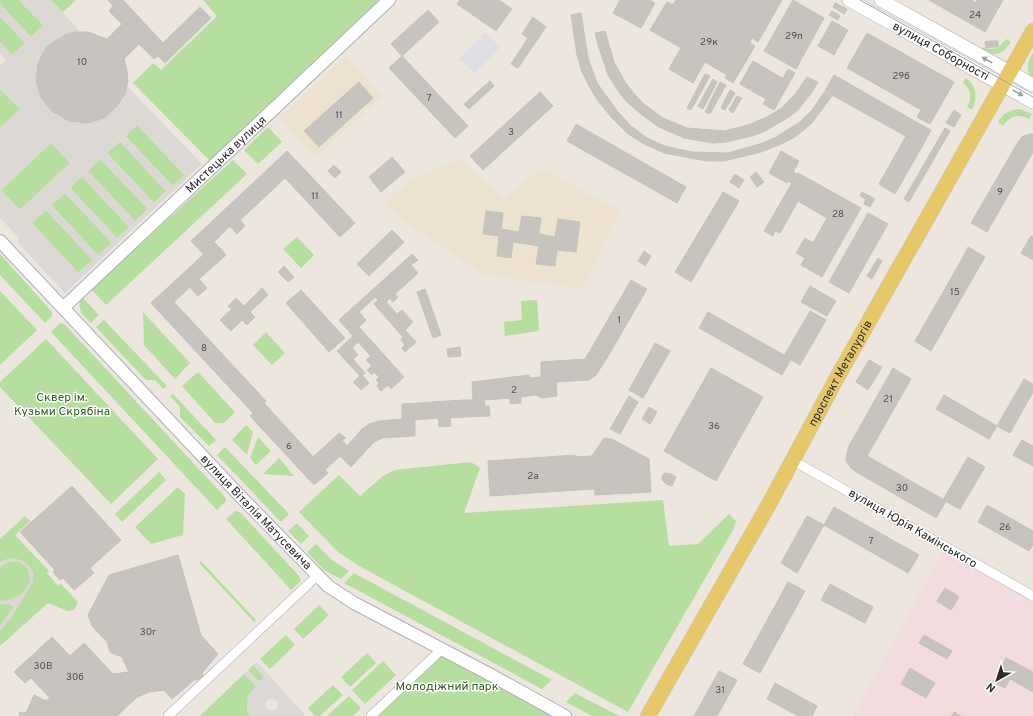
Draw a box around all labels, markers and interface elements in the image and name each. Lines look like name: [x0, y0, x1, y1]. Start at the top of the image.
house number: 24: [969, 9, 981, 22]
street label: вулиця Соборності: [889, 19, 991, 85]
house number: 29п: [785, 30, 803, 43]
house number: 29к: [700, 36, 718, 49]
house number: 10: [77, 56, 87, 69]
one-way arrow: [981, 57, 992, 63]
house number: 29б: [892, 70, 910, 83]
one-way arrow: [1012, 90, 1024, 97]
house number: 7: [426, 92, 432, 105]
house number: 11: [335, 109, 343, 122]
street label: Мистецька вулиця: [182, 113, 271, 197]
house number: 3: [508, 126, 514, 139]
house number: 9: [997, 186, 1003, 199]
house number: 11: [311, 190, 319, 203]
house number: 28: [832, 208, 844, 221]
house number: 15: [950, 286, 960, 299]
house number: 1: [617, 314, 621, 327]
street label: проспект Металургів: [805, 318, 877, 430]
house number: 8: [201, 342, 207, 355]
house number: 2: [511, 384, 517, 397]
park label: Сквер ім. Кузьми Скрябіна: [14, 390, 110, 420]
house number: 21: [883, 393, 893, 406]
house number: 36: [708, 420, 720, 433]
house number: 6: [286, 440, 292, 453]
street label: вулиця Віталія Матусевича: [196, 452, 315, 574]
house number: 2а: [527, 470, 539, 483]
house number: 30: [896, 482, 908, 495]
street label: вулиця Юрія Камінського: [845, 485, 980, 572]
house number: 26: [999, 521, 1011, 534]
house number: 7: [868, 535, 874, 548]
house number: 30г: [140, 626, 156, 639]
house number: 30В: [34, 660, 52, 673]
north arrow: [977, 660, 1017, 700]
house number: 30б: [66, 671, 84, 684]
park label: Молодіжний парк: [395, 679, 499, 695]
text: N: [984, 679, 999, 695]
house number: 31: [715, 684, 725, 697]

